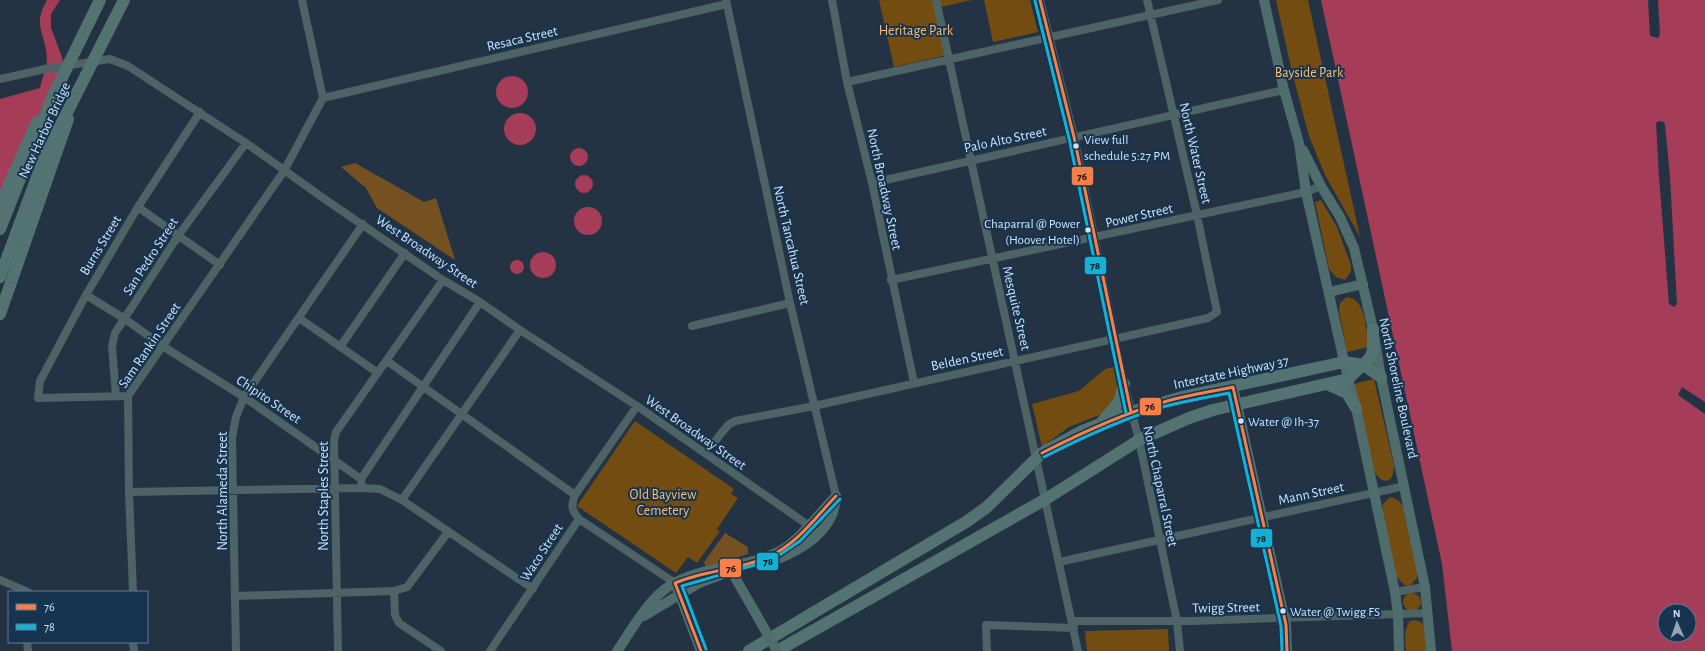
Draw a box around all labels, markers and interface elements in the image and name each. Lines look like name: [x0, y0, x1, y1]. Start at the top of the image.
street label: Resaca Street: [485, 24, 560, 54]
park label: Heritage Park: [879, 24, 954, 38]
park label: Bayside Park: [1275, 66, 1344, 80]
street label: New Harbor Bridge: [17, 80, 73, 181]
street label: North Water Street: [1177, 101, 1214, 206]
street label: Palo Alto Street: [963, 124, 1048, 156]
street label: North Broadway Street: [864, 127, 904, 252]
place label: View full schedule 5:27 PM: [1084, 134, 1170, 163]
marker: View full schedule 5:27 PM: [1071, 141, 1081, 151]
line badge: 76: [1071, 166, 1094, 186]
text: 76: [1077, 171, 1087, 182]
street label: North Tancahua Street: [770, 184, 812, 307]
street label: Power Street: [1104, 201, 1175, 231]
street label: Burns Street: [78, 213, 124, 278]
street label: West Broadway Street: [373, 213, 480, 291]
street label: San Pedro Street: [121, 215, 181, 298]
place label: Chaparral @ Power (Hoover Hotel): [984, 218, 1081, 247]
marker: Chaparral @ Power (Hoover Hotel): [1083, 225, 1093, 235]
line badge: 78: [1084, 256, 1107, 275]
text: 78: [1090, 260, 1100, 271]
street label: Mesquite Street: [1000, 265, 1033, 352]
street label: Sam Rankin Street: [116, 300, 184, 391]
street label: North Shoreline Boulevard: [1376, 316, 1420, 460]
street label: Belden Street: [930, 344, 1005, 373]
street label: Interstate Highway 37: [1172, 354, 1290, 392]
street label: Chipito Street: [233, 373, 304, 427]
street label: West Broadway Street: [642, 393, 749, 473]
line badge: 76: [1139, 397, 1162, 416]
text: 76: [1145, 401, 1155, 412]
marker: Water @ Ih-37: [1236, 416, 1246, 426]
place label: Water @ Ih-37: [1248, 416, 1320, 429]
street label: North Chaparral Street: [1140, 425, 1180, 548]
street label: North Alameda Street: [216, 431, 230, 551]
street label: North Staples Street: [317, 441, 331, 551]
street label: Mann Street: [1277, 480, 1346, 508]
park label: Old Bayview Cemetery: [630, 488, 697, 518]
street label: Waco Street: [518, 521, 566, 584]
line badge: 78: [1250, 528, 1273, 548]
text: 78: [1256, 533, 1266, 544]
line badge: 78: [756, 552, 779, 571]
text: 78: [763, 556, 773, 567]
line badge: 76: [719, 558, 742, 578]
text: 76: [726, 563, 736, 574]
legend: [8, 591, 148, 643]
street label: Twigg Street: [1192, 600, 1260, 616]
text: 76: [44, 601, 55, 613]
north arrow: [1657, 603, 1697, 643]
marker: Water @ Twigg FS: [1278, 606, 1288, 616]
place label: Water @ Twigg FS: [1290, 606, 1380, 619]
text: N: [1673, 608, 1681, 619]
text: 78: [44, 621, 55, 633]

